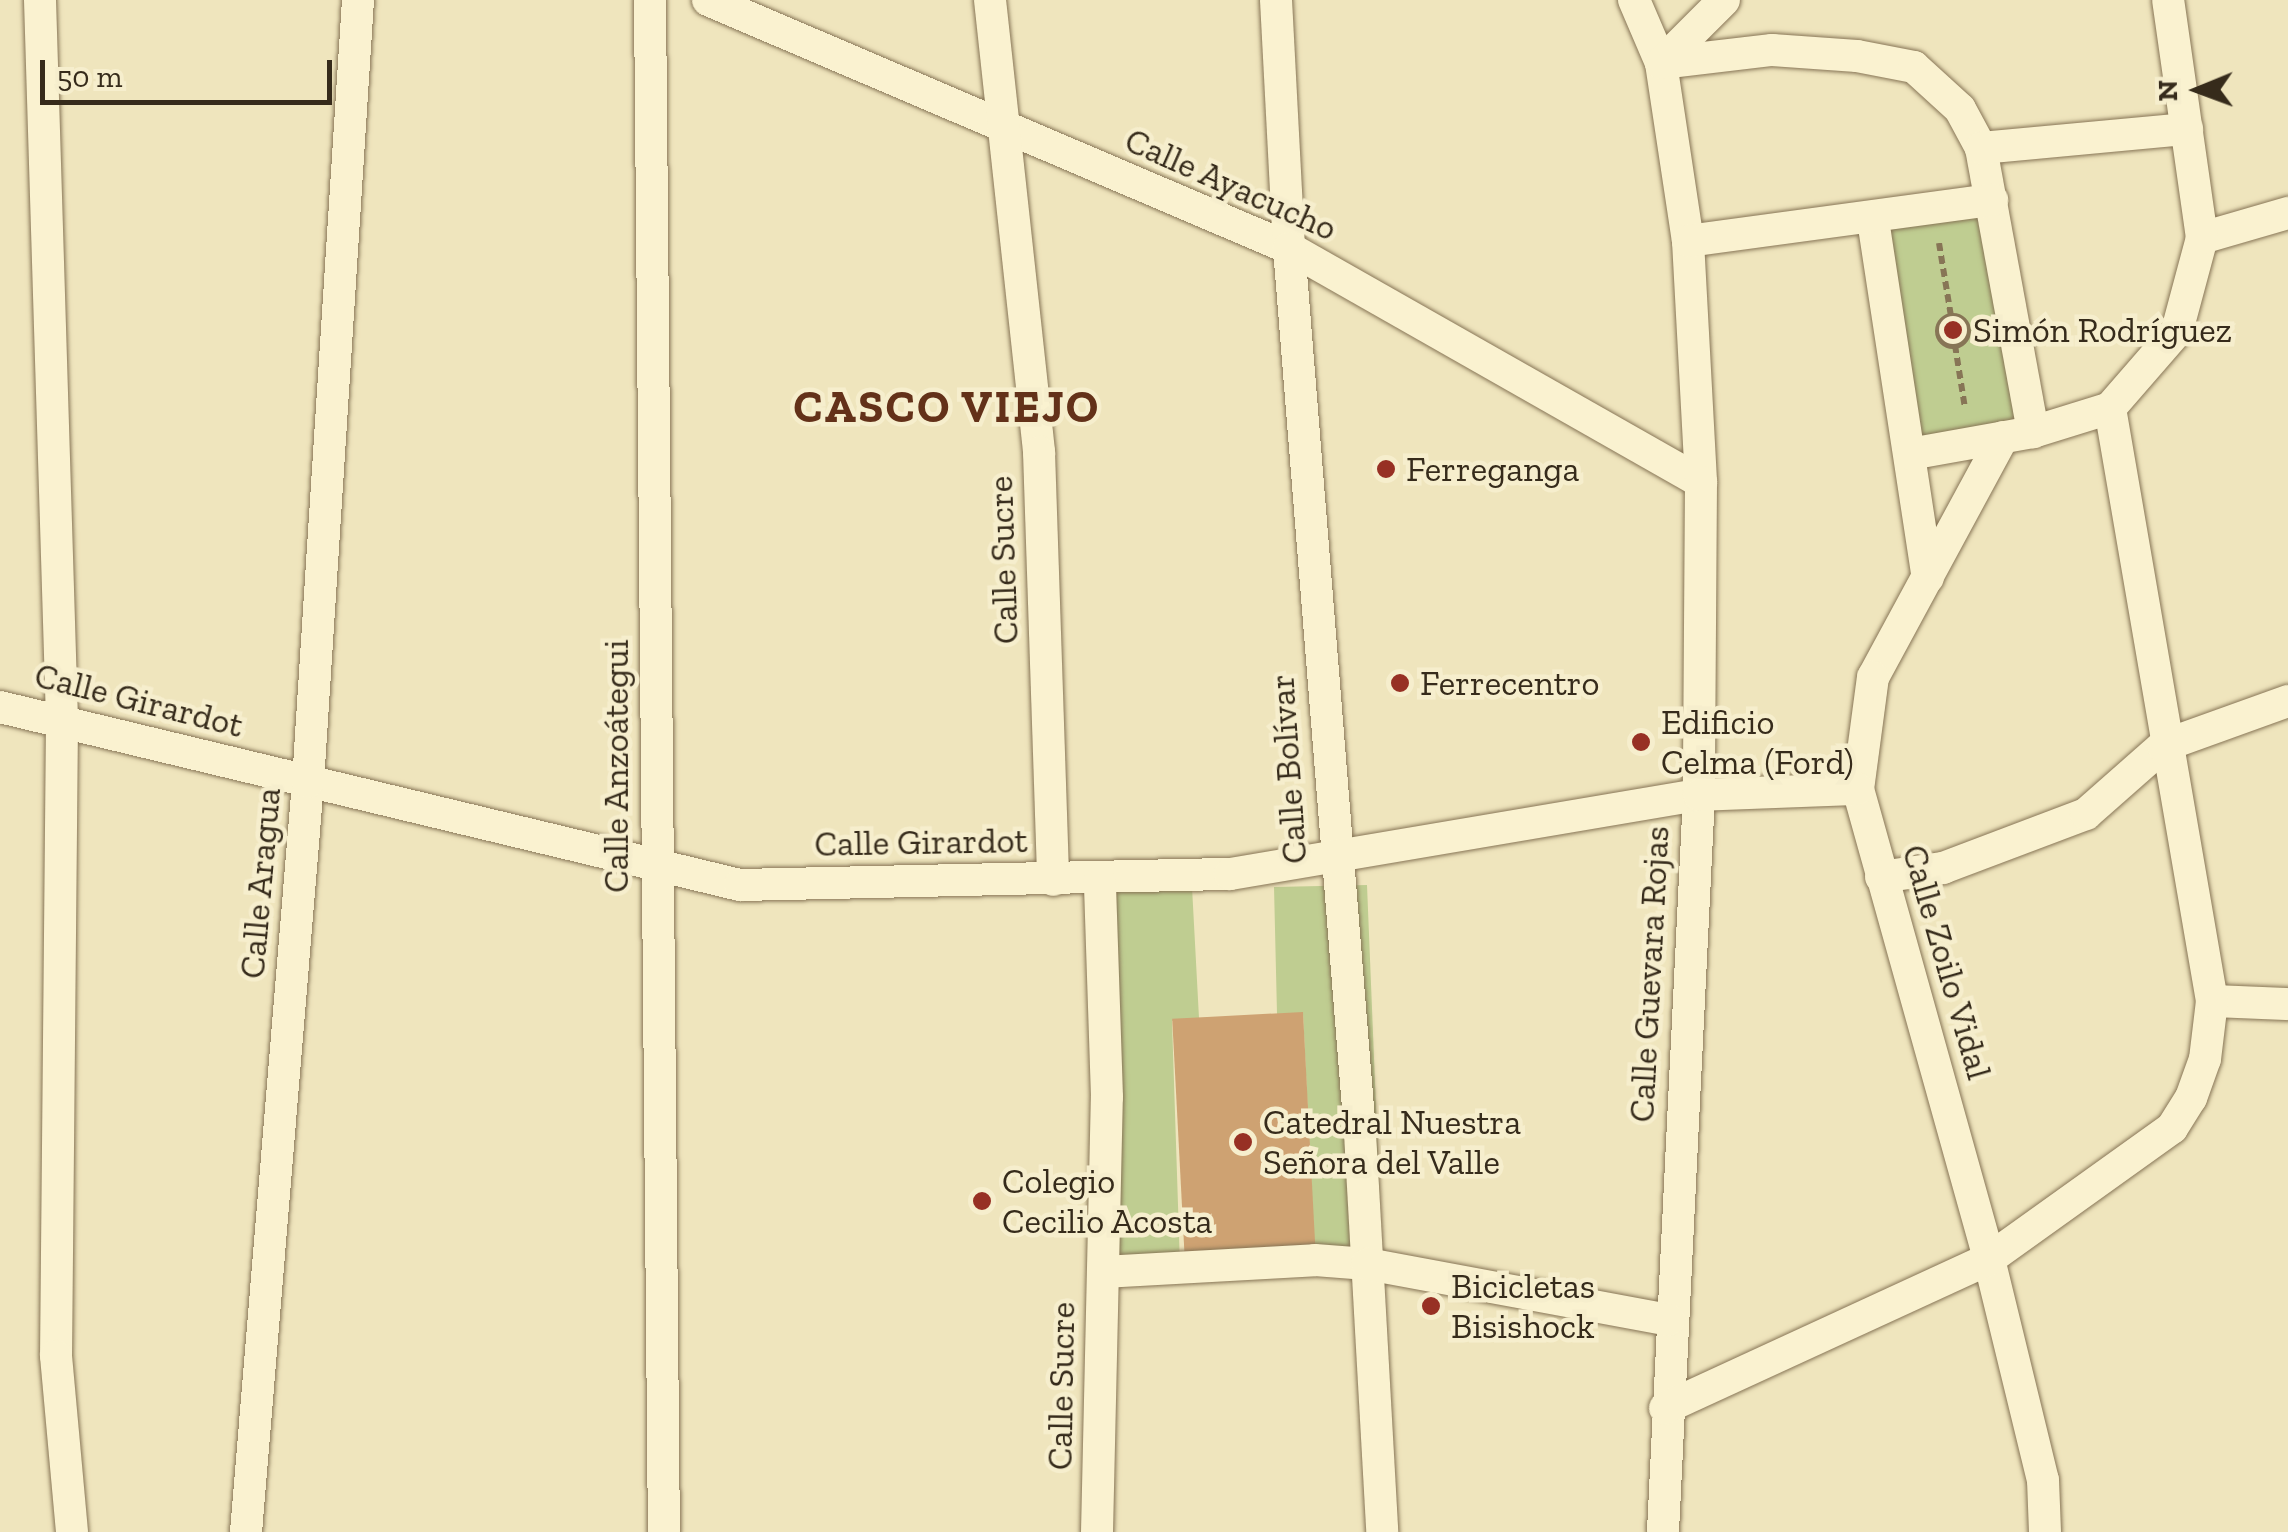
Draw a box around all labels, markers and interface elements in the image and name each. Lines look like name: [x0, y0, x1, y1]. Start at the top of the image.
scale bar: [45, 40, 338, 102]
north arrow: [2148, 40, 2248, 140]
text: 50 m: [57, 59, 122, 95]
text: N: [2151, 80, 2184, 101]
street label: Calle Ayacucho: [1118, 118, 1344, 250]
place label: Simón Rodríguez: [1973, 309, 2232, 351]
marker: Simón Rodríguez: [1942, 319, 1964, 341]
district label: CASCO VIEJO: [793, 381, 1101, 435]
place label: Ferreganga: [1406, 448, 1579, 490]
marker: Ferreganga: [1375, 458, 1397, 480]
street label: Calle Sucre: [979, 475, 1027, 645]
street label: Calle Anzoátegui: [595, 639, 637, 893]
street label: Calle Girardot: [31, 654, 247, 746]
place label: Ferrecentro: [1420, 662, 1599, 704]
marker: Ferrecentro: [1389, 672, 1411, 694]
street label: Calle Bolívar: [1260, 673, 1316, 865]
place label: Edificio Celma (Ford): [1661, 701, 1854, 783]
marker: Edificio Celma (Ford): [1630, 731, 1652, 753]
street label: Calle Aragua: [231, 785, 289, 981]
street label: Calle Girardot: [814, 819, 1028, 865]
street label: Calle Guevara Rojas: [1620, 825, 1678, 1123]
street label: Calle Zoilo Vidal: [1893, 839, 2001, 1085]
place label: Catedral Nuestra Señora del Valle: [1263, 1101, 1521, 1183]
marker: Catedral Nuestra Señora del Valle: [1232, 1131, 1254, 1153]
place label: Colegio Cecilio Acosta: [1002, 1160, 1214, 1242]
marker: Colegio Cecilio Acosta: [971, 1190, 993, 1212]
place label: Bicicletas Bisishock: [1451, 1265, 1595, 1347]
marker: Bicicletas Bisishock: [1420, 1295, 1442, 1317]
street label: Calle Sucre: [1039, 1302, 1083, 1470]

